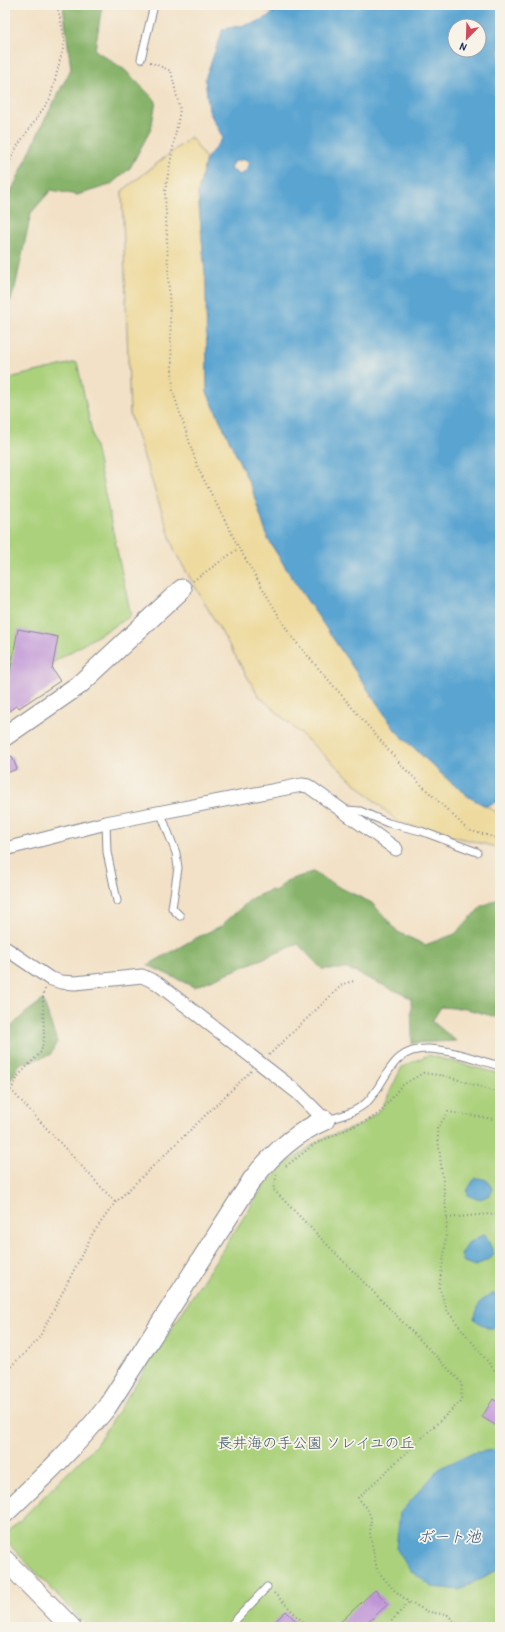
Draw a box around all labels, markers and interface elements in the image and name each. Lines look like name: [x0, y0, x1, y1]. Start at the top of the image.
north arrow: [447, 18, 487, 58]
text: N: [458, 40, 469, 55]
park label: 長井海の手公園 ソレイユの丘: [217, 1432, 415, 1453]
water label: ボート池: [417, 1525, 482, 1547]

